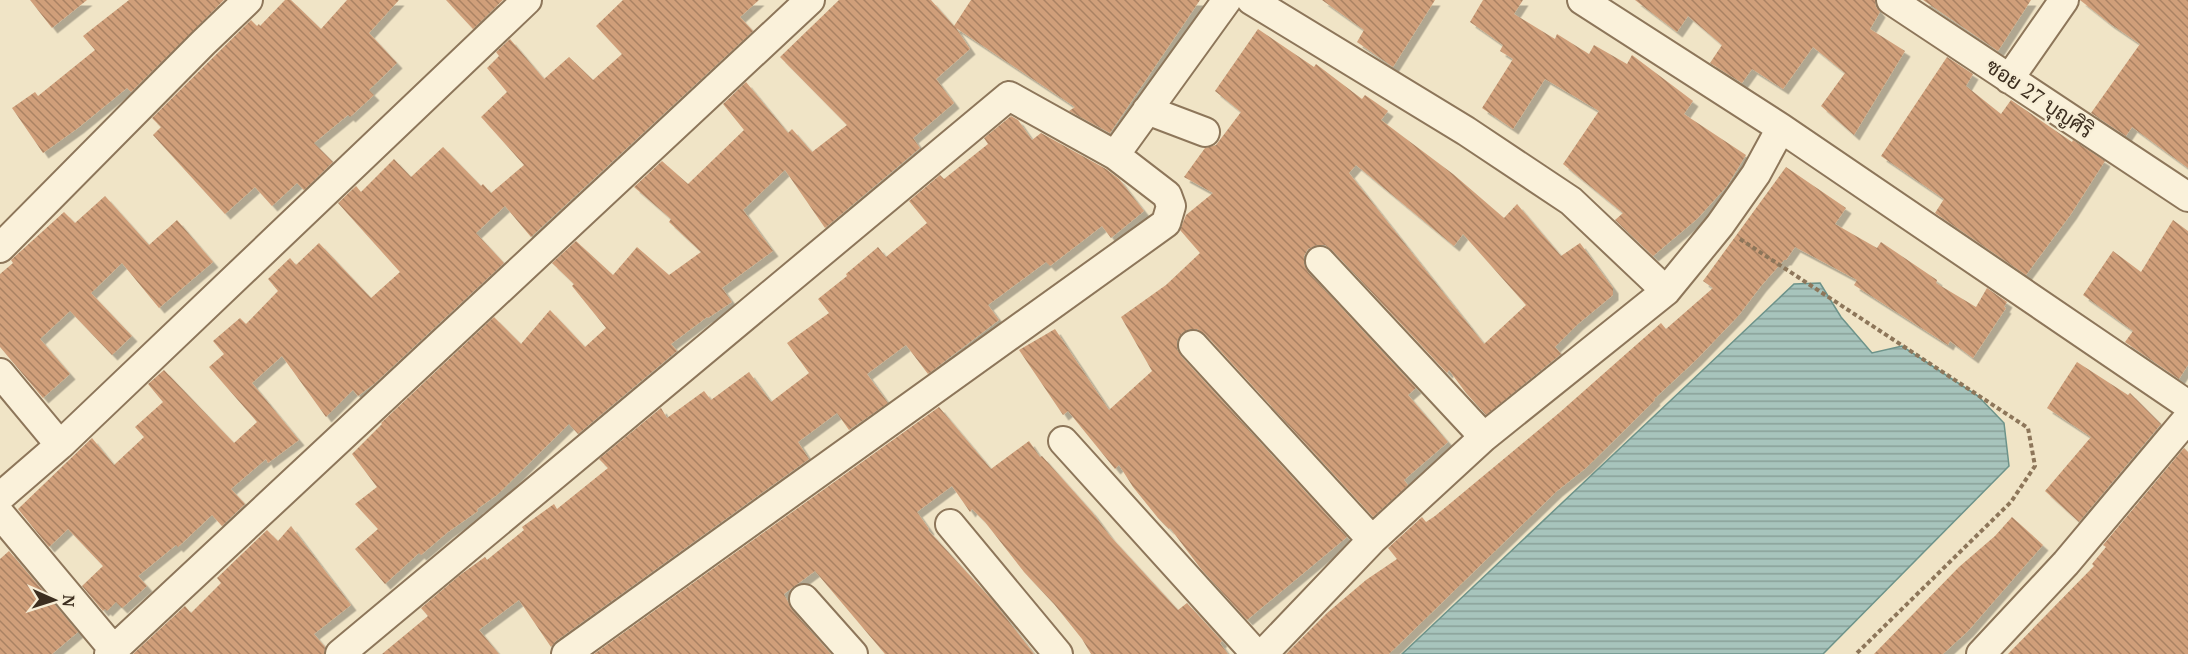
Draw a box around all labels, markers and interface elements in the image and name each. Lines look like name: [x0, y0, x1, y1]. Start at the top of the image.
street label: ซอย 27 บุญศิริ: [1980, 52, 2099, 145]
north arrow: [24, 570, 84, 630]
text: N: [58, 594, 80, 607]

